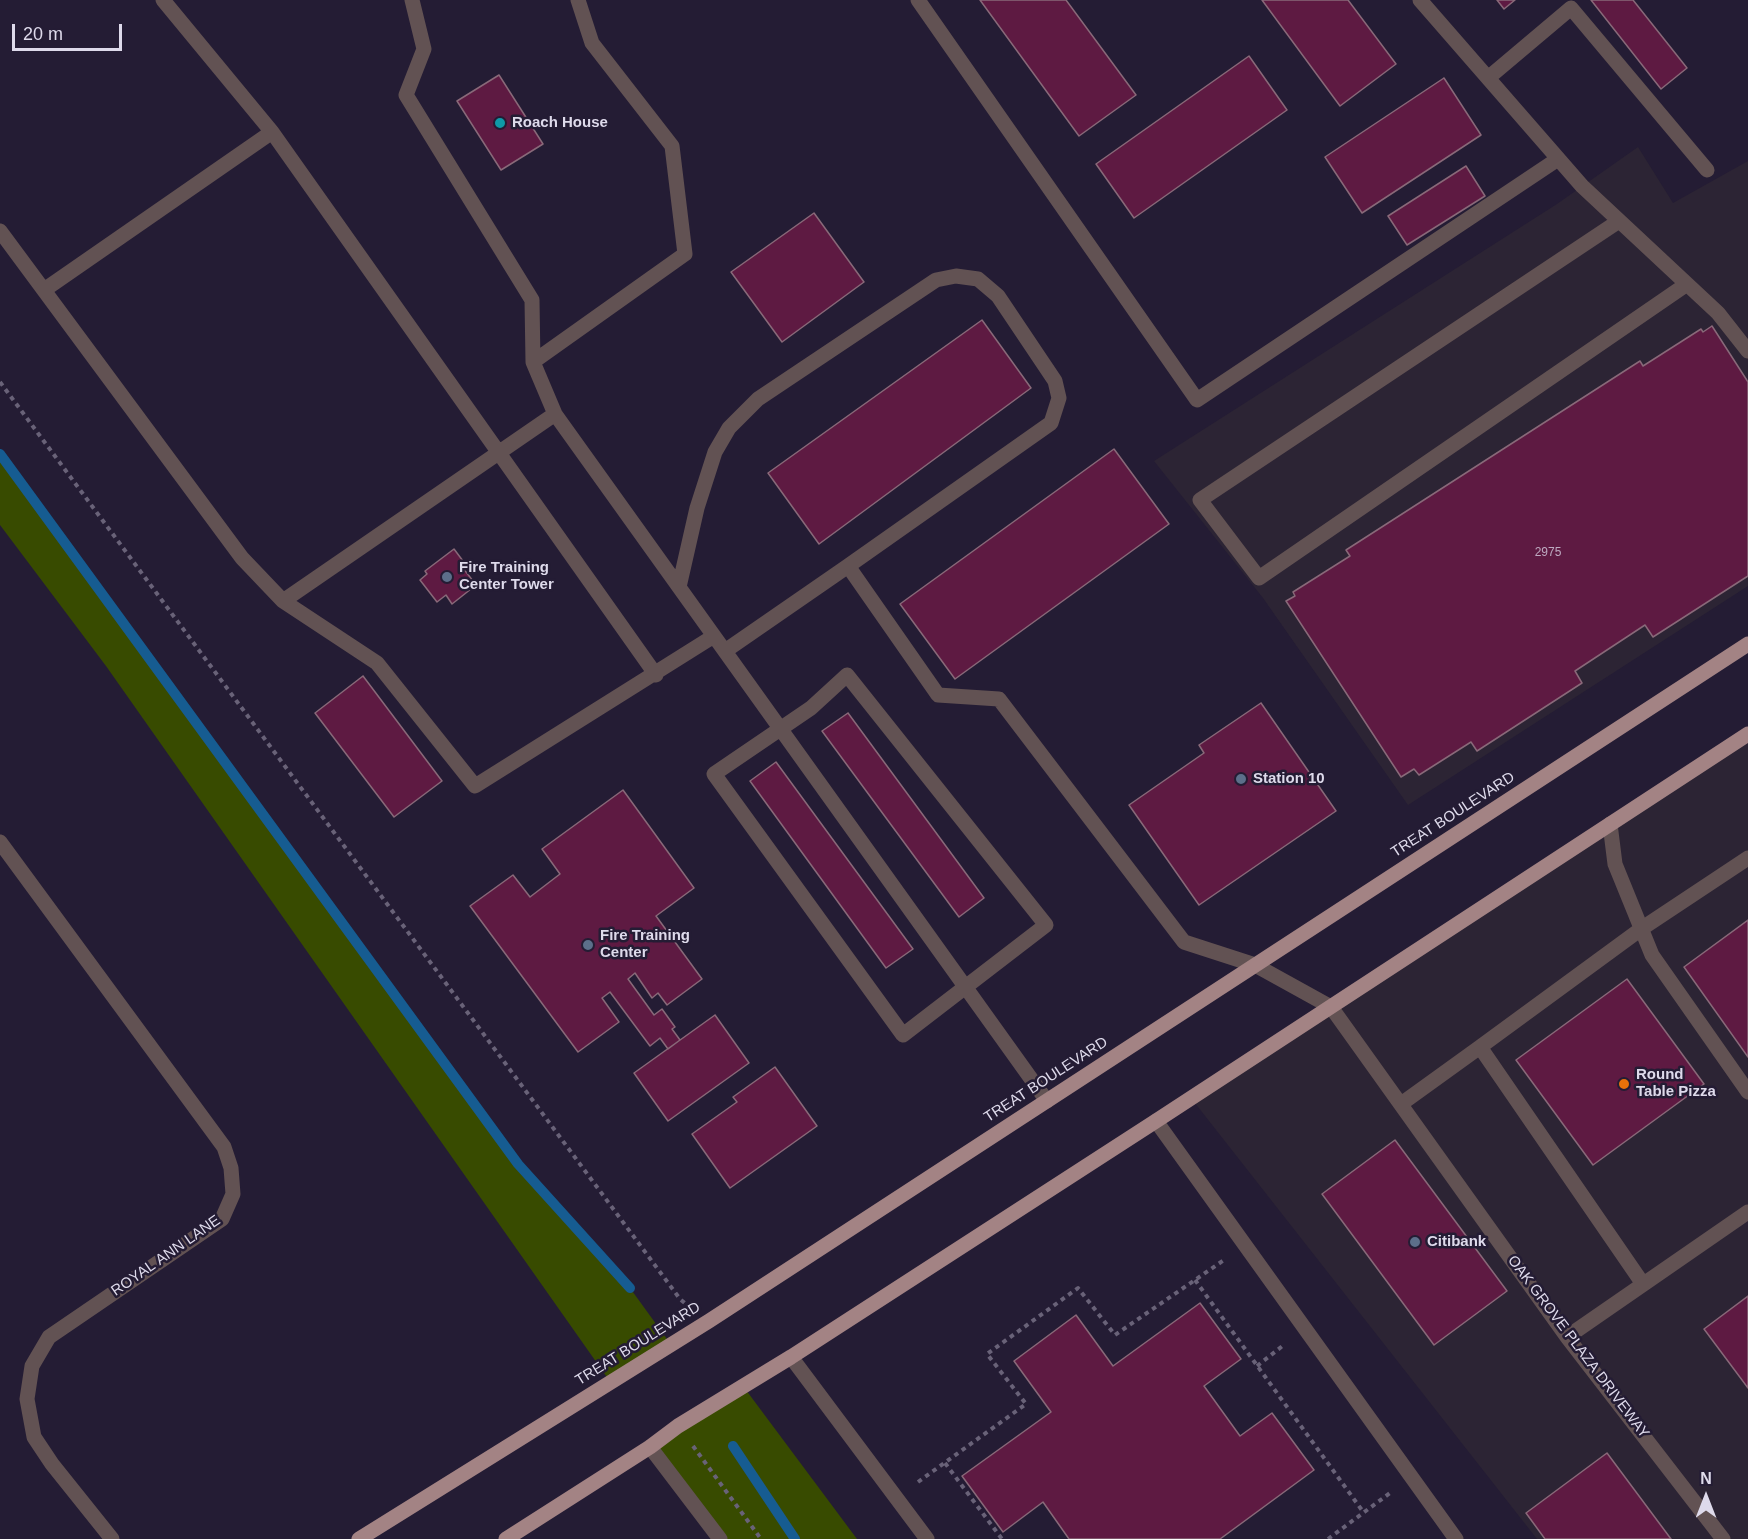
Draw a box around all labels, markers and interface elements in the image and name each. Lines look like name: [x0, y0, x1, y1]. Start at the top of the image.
scale bar: [15, 12, 124, 50]
text: 20 m: [23, 24, 63, 44]
place label: Roach House: [512, 114, 608, 132]
marker: Roach House: [493, 116, 507, 130]
house number: 2975: [1535, 546, 1561, 560]
place label: Fire Training Center Tower: [459, 559, 554, 594]
marker: Fire Training Center Tower: [440, 570, 454, 584]
street label: TREAT BOULEVARD: [1388, 768, 1518, 862]
place label: Station 10: [1253, 770, 1325, 788]
marker: Station 10: [1234, 772, 1248, 786]
place label: Fire Training Center: [600, 927, 690, 962]
marker: Fire Training Center: [581, 938, 595, 952]
street label: TREAT BOULEVARD: [981, 1033, 1111, 1127]
place label: Round Table Pizza: [1636, 1066, 1716, 1101]
marker: Round Table Pizza: [1617, 1077, 1631, 1091]
street label: ROYAL ANN LANE: [108, 1212, 224, 1300]
place label: Citibank: [1427, 1233, 1486, 1251]
marker: Citibank: [1408, 1235, 1422, 1249]
street label: OAK GROVE PLAZA DRIVEWAY: [1503, 1252, 1653, 1442]
street label: TREAT BOULEVARD: [572, 1298, 704, 1390]
north arrow: [1676, 1467, 1736, 1527]
text: N: [1700, 1470, 1712, 1487]

